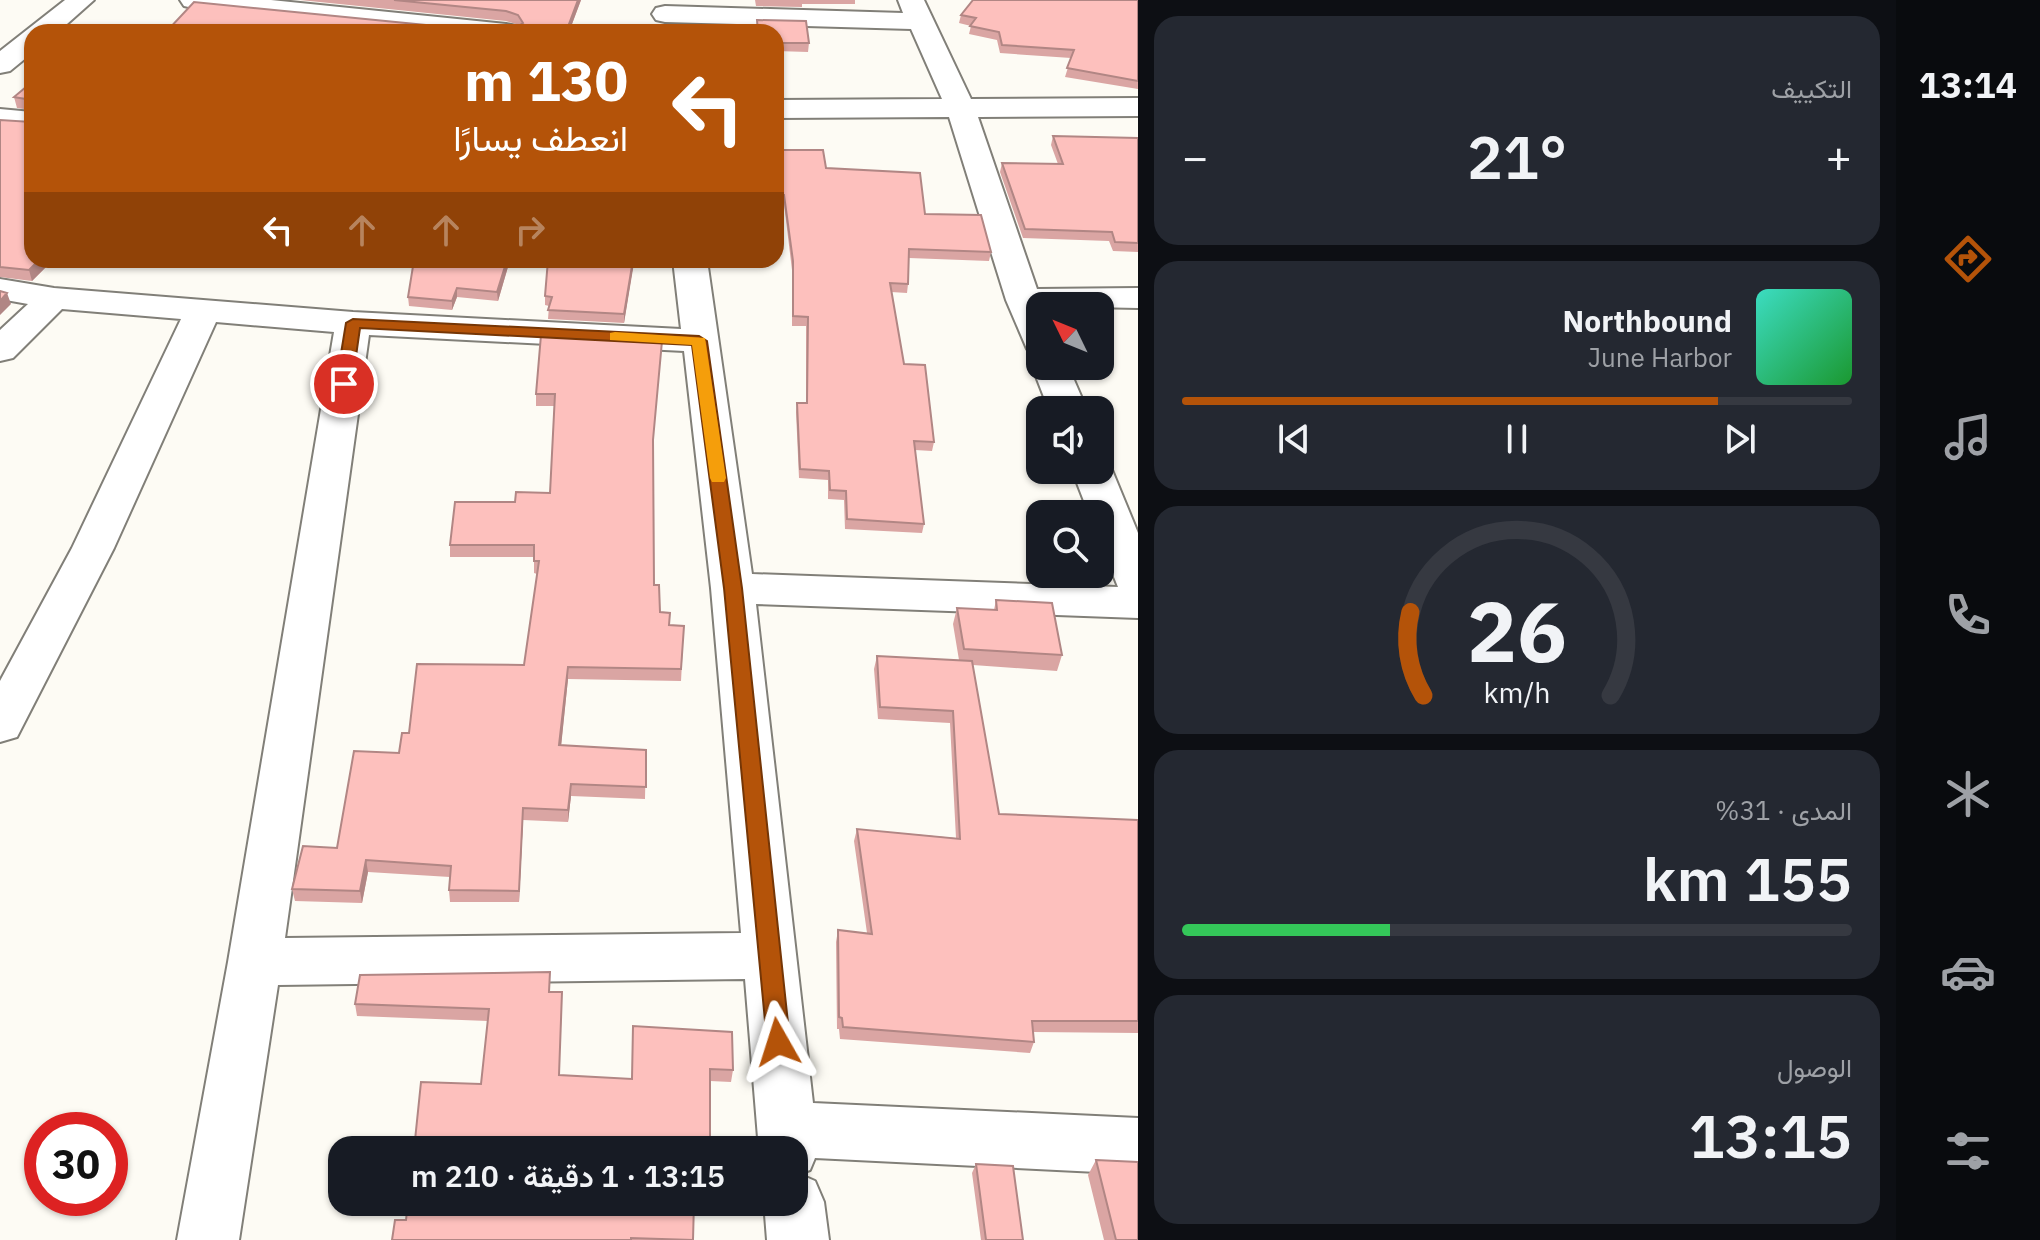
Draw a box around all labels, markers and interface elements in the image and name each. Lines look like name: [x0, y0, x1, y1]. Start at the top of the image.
text: 130 m: [464, 44, 628, 116]
icon: left: [656, 56, 760, 160]
text: 13:14: [1919, 61, 2017, 108]
text: التكييف: [1771, 71, 1852, 105]
text: انعطف يسارًا: [453, 114, 628, 161]
text: 21°: [1467, 117, 1567, 196]
text: −: [1182, 128, 1208, 185]
text: +: [1826, 128, 1852, 185]
icon: left: [256, 208, 300, 252]
icon: ahead: [340, 208, 384, 252]
icon: ahead: [424, 208, 468, 252]
icon: right: [508, 208, 552, 252]
icon: directions: [1940, 231, 1996, 287]
north arrow: [1026, 292, 1114, 380]
map controls: [1026, 292, 1114, 588]
text: Northbound: [1563, 301, 1732, 340]
text: June Harbor: [1588, 340, 1732, 374]
pin: [310, 350, 378, 418]
icon: arrive: [322, 362, 366, 406]
button: sound: [1026, 396, 1114, 484]
icon: music: [1940, 409, 1996, 465]
icon: previous: [1272, 417, 1316, 461]
icon: pause: [1495, 417, 1539, 461]
icon: next: [1718, 417, 1762, 461]
button: search: [1026, 500, 1114, 588]
text: 26: [1467, 577, 1567, 685]
icon: phone: [1940, 587, 1996, 643]
text: km/h: [1483, 674, 1551, 711]
icon: climate: [1940, 766, 1996, 822]
text: المدى · 31%: [1715, 793, 1852, 827]
text: 155 km: [1643, 839, 1852, 918]
icon: car: [1940, 944, 1996, 1000]
position arrow: [736, 1000, 820, 1084]
text: الوصول: [1777, 1050, 1852, 1084]
text: 13:15: [1689, 1096, 1852, 1175]
speed limit sign: 30: [24, 1112, 128, 1216]
icon: filters: [1940, 1123, 1996, 1179]
text: 13:15 · 1 دقيقة · 210 m: [411, 1156, 725, 1195]

